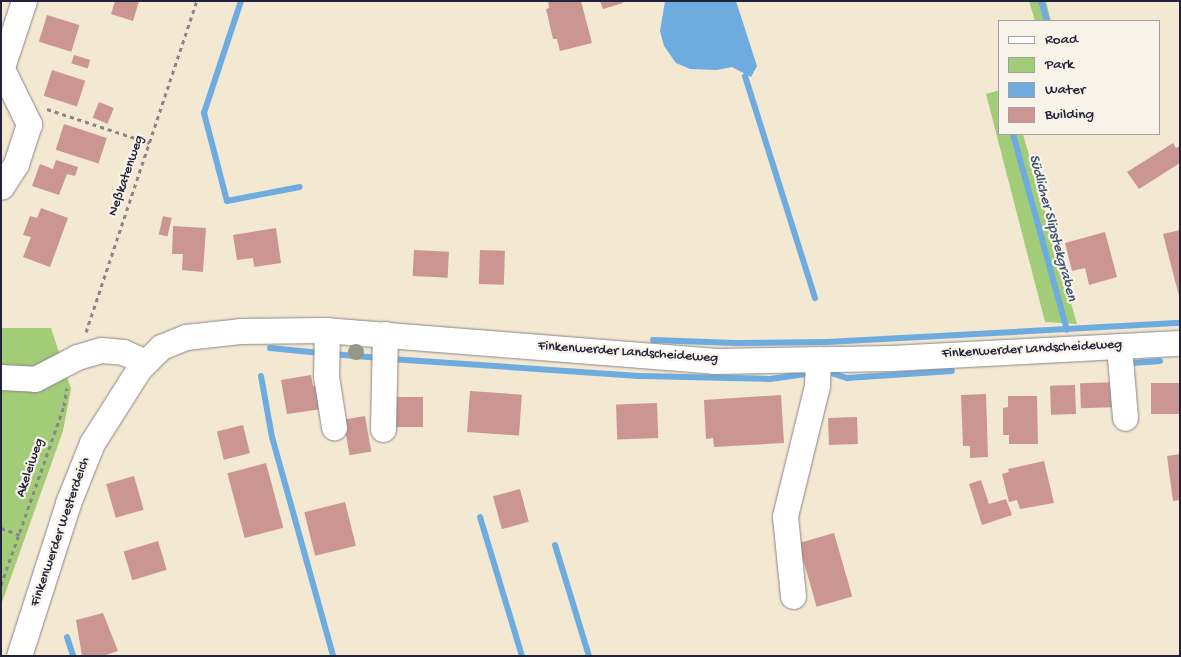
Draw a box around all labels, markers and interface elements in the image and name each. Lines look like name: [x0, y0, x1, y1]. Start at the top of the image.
legend: [998, 20, 1161, 135]
text: Road: [1045, 31, 1078, 49]
text: Park: [1045, 56, 1074, 74]
text: Water: [1045, 81, 1085, 99]
text: Building: [1045, 106, 1094, 124]
street label: Neßkatenweg: [105, 133, 149, 219]
water label: Südlicher Slipstekgraben: [1024, 153, 1080, 303]
street label: Finkenwerder Landscheideweg: [941, 337, 1123, 363]
street label: Finkenwerder Landscheideweg: [537, 338, 719, 368]
street label: Akeleiweg: [13, 436, 49, 500]
street label: Finkenwerder Westerdeich: [28, 455, 94, 609]

